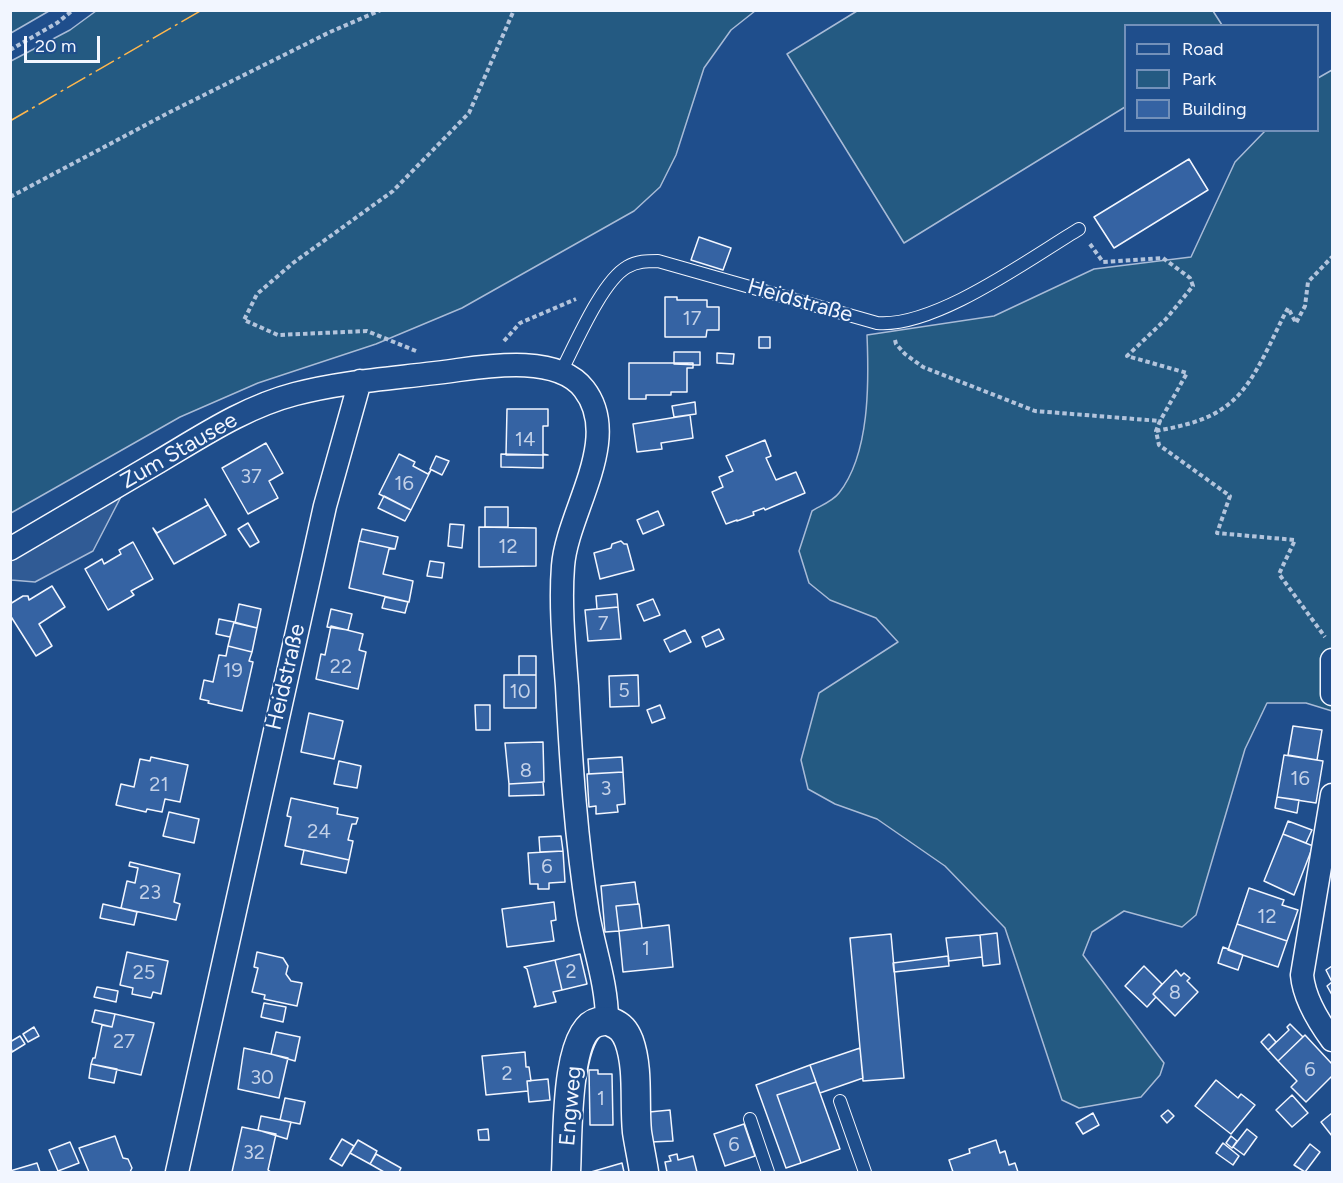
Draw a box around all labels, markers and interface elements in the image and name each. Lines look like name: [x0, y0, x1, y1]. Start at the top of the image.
scale bar: [27, 24, 104, 62]
legend: [1124, 24, 1319, 132]
text: 20 m: [35, 35, 76, 57]
text: Road: [1182, 38, 1223, 60]
text: Park: [1182, 68, 1216, 90]
text: Building: [1182, 98, 1247, 120]
street label: Heidstraße: [744, 273, 856, 329]
house number: 17: [683, 307, 701, 331]
street label: Zum Stausee: [116, 407, 242, 495]
house number: 14: [515, 428, 535, 452]
house number: 37: [240, 465, 262, 489]
house number: 16: [394, 472, 414, 496]
house number: 12: [498, 535, 518, 559]
house number: 7: [598, 612, 608, 636]
street label: Heidstraße: [261, 621, 311, 733]
house number: 22: [330, 655, 352, 679]
house number: 19: [223, 659, 243, 683]
house number: 5: [618, 679, 630, 703]
house number: 10: [509, 680, 531, 704]
house number: 8: [520, 759, 532, 783]
house number: 16: [1290, 767, 1310, 791]
house number: 21: [149, 773, 169, 797]
house number: 3: [601, 777, 611, 801]
house number: 24: [307, 820, 331, 844]
house number: 6: [541, 855, 553, 879]
house number: 23: [139, 881, 161, 905]
house number: 12: [1257, 905, 1277, 929]
house number: 1: [642, 937, 650, 961]
house number: 2: [565, 960, 577, 984]
house number: 25: [133, 961, 155, 985]
house number: 8: [1169, 981, 1181, 1005]
house number: 27: [113, 1030, 135, 1054]
house number: 6: [1304, 1058, 1316, 1082]
house number: 2: [501, 1062, 513, 1086]
street label: Engweg: [554, 1065, 588, 1147]
house number: 30: [250, 1066, 274, 1090]
house number: 1: [597, 1087, 605, 1111]
house number: 6: [728, 1133, 740, 1157]
house number: 32: [243, 1141, 265, 1165]

